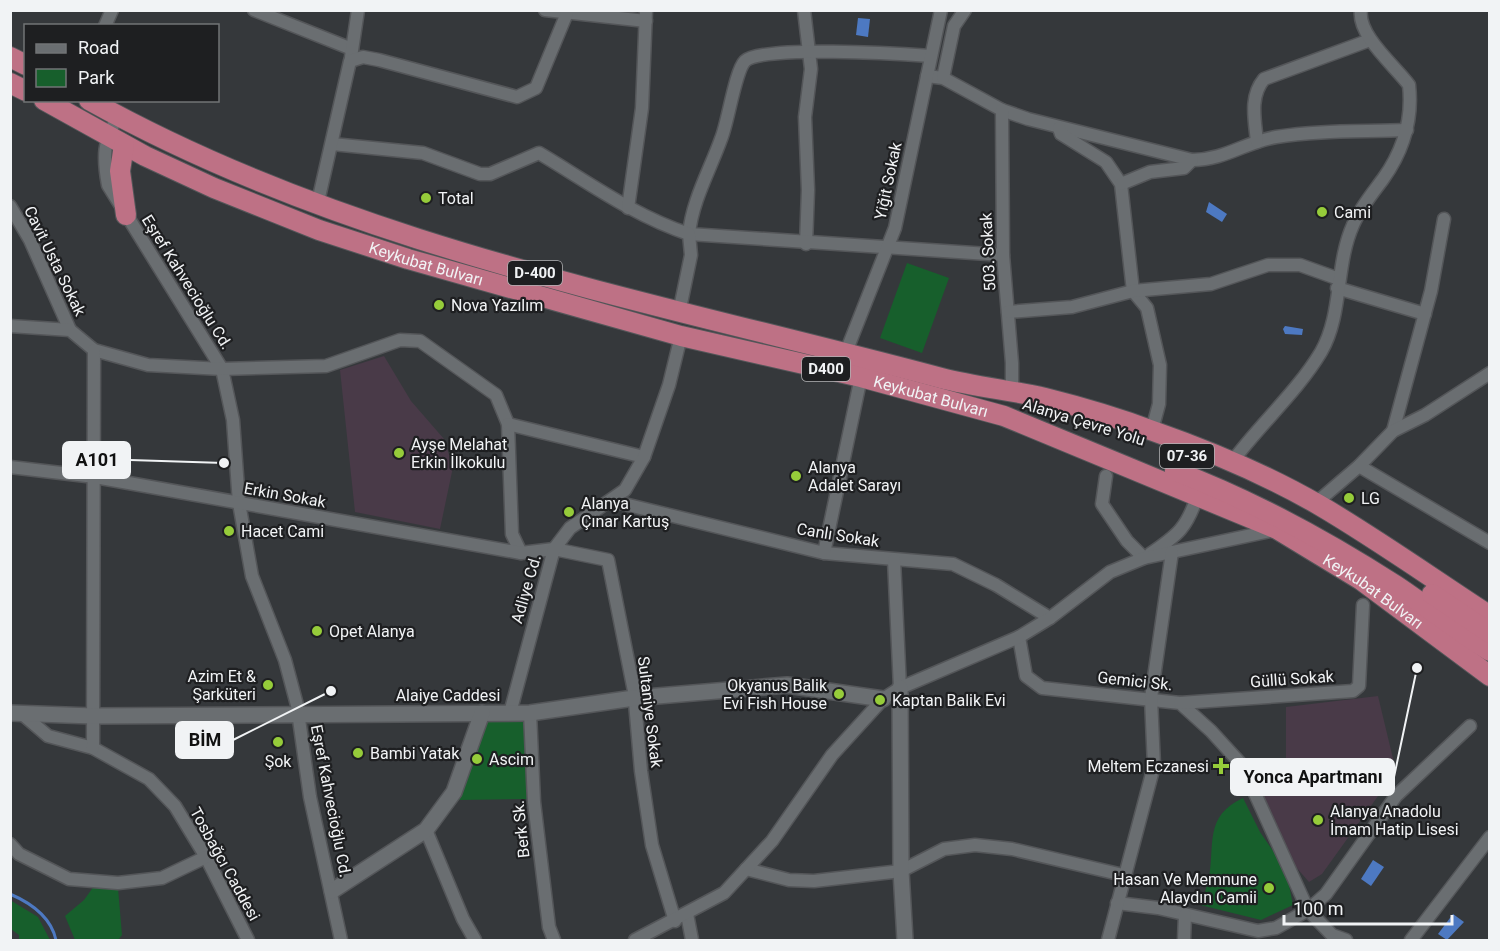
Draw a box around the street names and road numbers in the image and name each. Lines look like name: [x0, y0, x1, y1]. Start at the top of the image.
street label: Yiğit Sokak: [870, 139, 906, 222]
street label: Cavit Usta Sokak: [20, 203, 90, 320]
street label: Eşref Kahvecioğlu Cd.: [138, 211, 236, 353]
street label: 503. Sokak: [976, 211, 1000, 292]
street label: Keykubat Bulvarı: [367, 237, 485, 289]
road number: D-400: [508, 261, 562, 285]
road number: D400: [802, 357, 850, 381]
street label: Keykubat Bulvarı: [871, 371, 990, 421]
street label: Alanya Çevre Yolu: [1020, 394, 1148, 450]
road number: 07-36: [1160, 444, 1214, 468]
street label: Erkin Sokak: [243, 478, 328, 512]
street label: Canlı Sokak: [795, 519, 882, 551]
street label: Keykubat Bulvarı: [1320, 550, 1427, 633]
street label: Adliye Cd.: [507, 552, 545, 626]
street label: Sultaniye Sokak: [634, 655, 666, 770]
street label: Güllü Sokak: [1250, 667, 1335, 691]
street label: Gemici Sk.: [1097, 668, 1173, 694]
street label: Alaiye Caddesi: [396, 686, 500, 705]
street label: Eşref Kahvecioğlu Cd.: [307, 723, 355, 879]
street label: Berk Sk.: [509, 799, 533, 859]
street label: Tosbağcı Caddesi: [186, 804, 264, 924]

